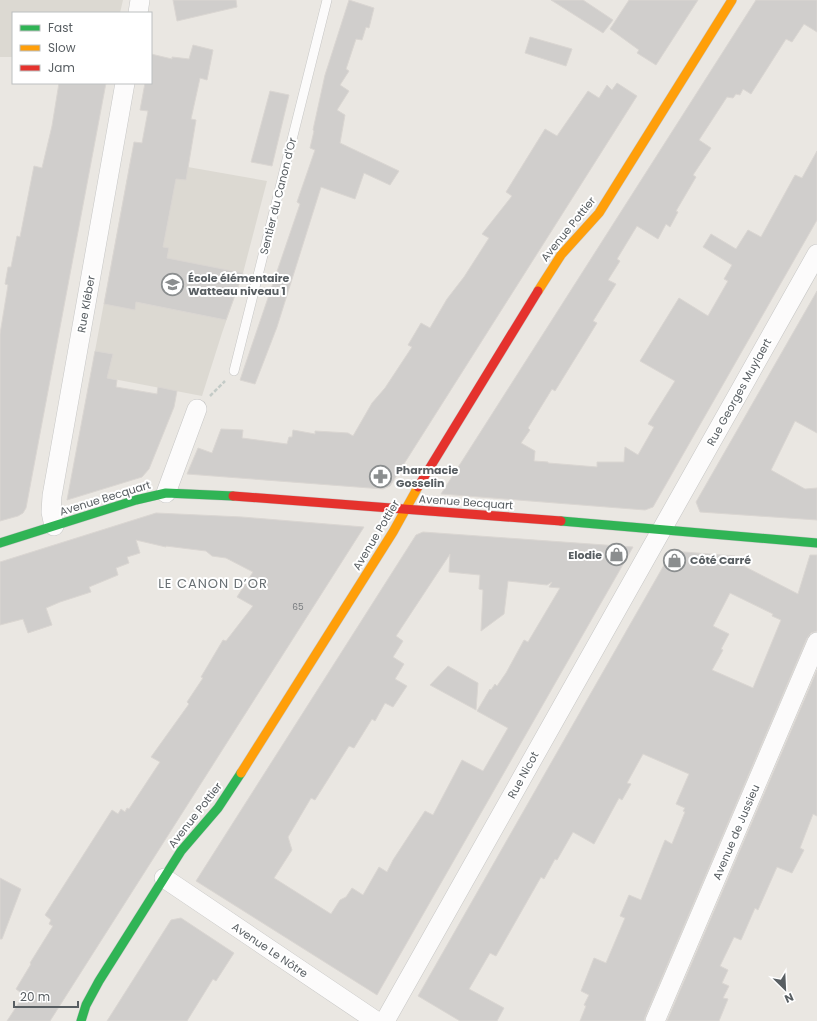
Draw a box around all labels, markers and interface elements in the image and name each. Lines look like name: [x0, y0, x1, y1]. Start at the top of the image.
legend: [12, 12, 152, 84]
text: Fast: [48, 19, 73, 36]
text: Slow: [48, 39, 76, 56]
text: Jam: [48, 59, 75, 76]
street label: Sentier du Canon d'Or: [256, 136, 300, 256]
street label: Avenue Pottier: [537, 193, 599, 265]
place label: École élémentaire Watteau niveau 1: [188, 270, 289, 299]
school or university icon: École élémentaire Watteau niveau 1: [160, 271, 186, 297]
street label: Rue Kléber: [73, 274, 99, 334]
street label: Rue Georges Muylaert: [703, 335, 775, 449]
place label: Pharmacie Gosselin: [396, 462, 458, 491]
pharmacy icon: Pharmacie Gosselin: [367, 463, 393, 489]
street label: Avenue Becquart: [57, 477, 153, 519]
street label: Avenue Becquart: [418, 491, 514, 513]
street label: Avenue Pottier: [349, 497, 403, 573]
shop icon: Elodie: [604, 542, 630, 568]
place label: Elodie: [568, 547, 602, 563]
shop icon: Côté Carré: [661, 547, 687, 573]
place label: Côté Carré: [690, 552, 751, 568]
district label: LE CANON D’OR: [158, 574, 268, 593]
house number: 65: [292, 601, 304, 613]
street label: Rue Nicot: [503, 749, 543, 801]
street label: Avenue Pottier: [164, 779, 226, 851]
street label: Avenue de Jussieu: [709, 782, 763, 882]
street label: Avenue Le Nôtre: [229, 919, 311, 981]
north arrow: [765, 969, 805, 1009]
scale bar: [14, 983, 78, 1009]
text: 20 m: [20, 988, 50, 1005]
text: N: [782, 989, 796, 1007]

